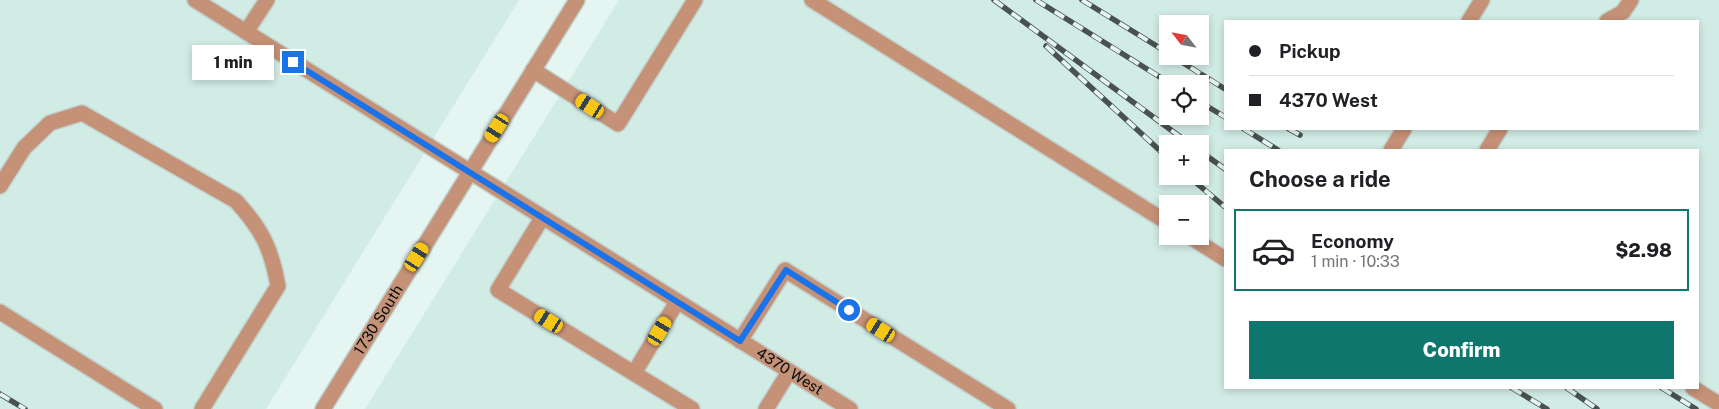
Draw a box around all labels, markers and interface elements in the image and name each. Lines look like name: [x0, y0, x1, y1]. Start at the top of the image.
north arrow: [1159, 15, 1209, 65]
map controls: [1159, 15, 1209, 245]
text: Pickup: [1279, 40, 1341, 62]
callout: 1 min: [193, 44, 276, 80]
route end: [282, 51, 304, 73]
text: 1 min: [213, 53, 253, 72]
button: locate: [1159, 75, 1209, 125]
text: 4370 West: [1279, 89, 1378, 111]
car: [573, 92, 606, 120]
car: [482, 111, 511, 145]
button: +: [1159, 135, 1209, 185]
text: Choose a ride: [1249, 166, 1391, 192]
button: −: [1159, 195, 1209, 245]
icon: car: [1251, 228, 1296, 273]
text: Economy: [1311, 230, 1394, 252]
text: $2.98: [1615, 239, 1672, 261]
car: [402, 240, 431, 274]
text: 1 min · 10:33: [1311, 252, 1400, 271]
street label: 1730 South: [350, 282, 406, 357]
route start: [838, 299, 860, 321]
car: [532, 307, 565, 335]
car: [645, 314, 674, 348]
car: [864, 316, 897, 344]
button: Confirm: [1249, 321, 1674, 379]
street label: 4370 West: [753, 344, 826, 398]

